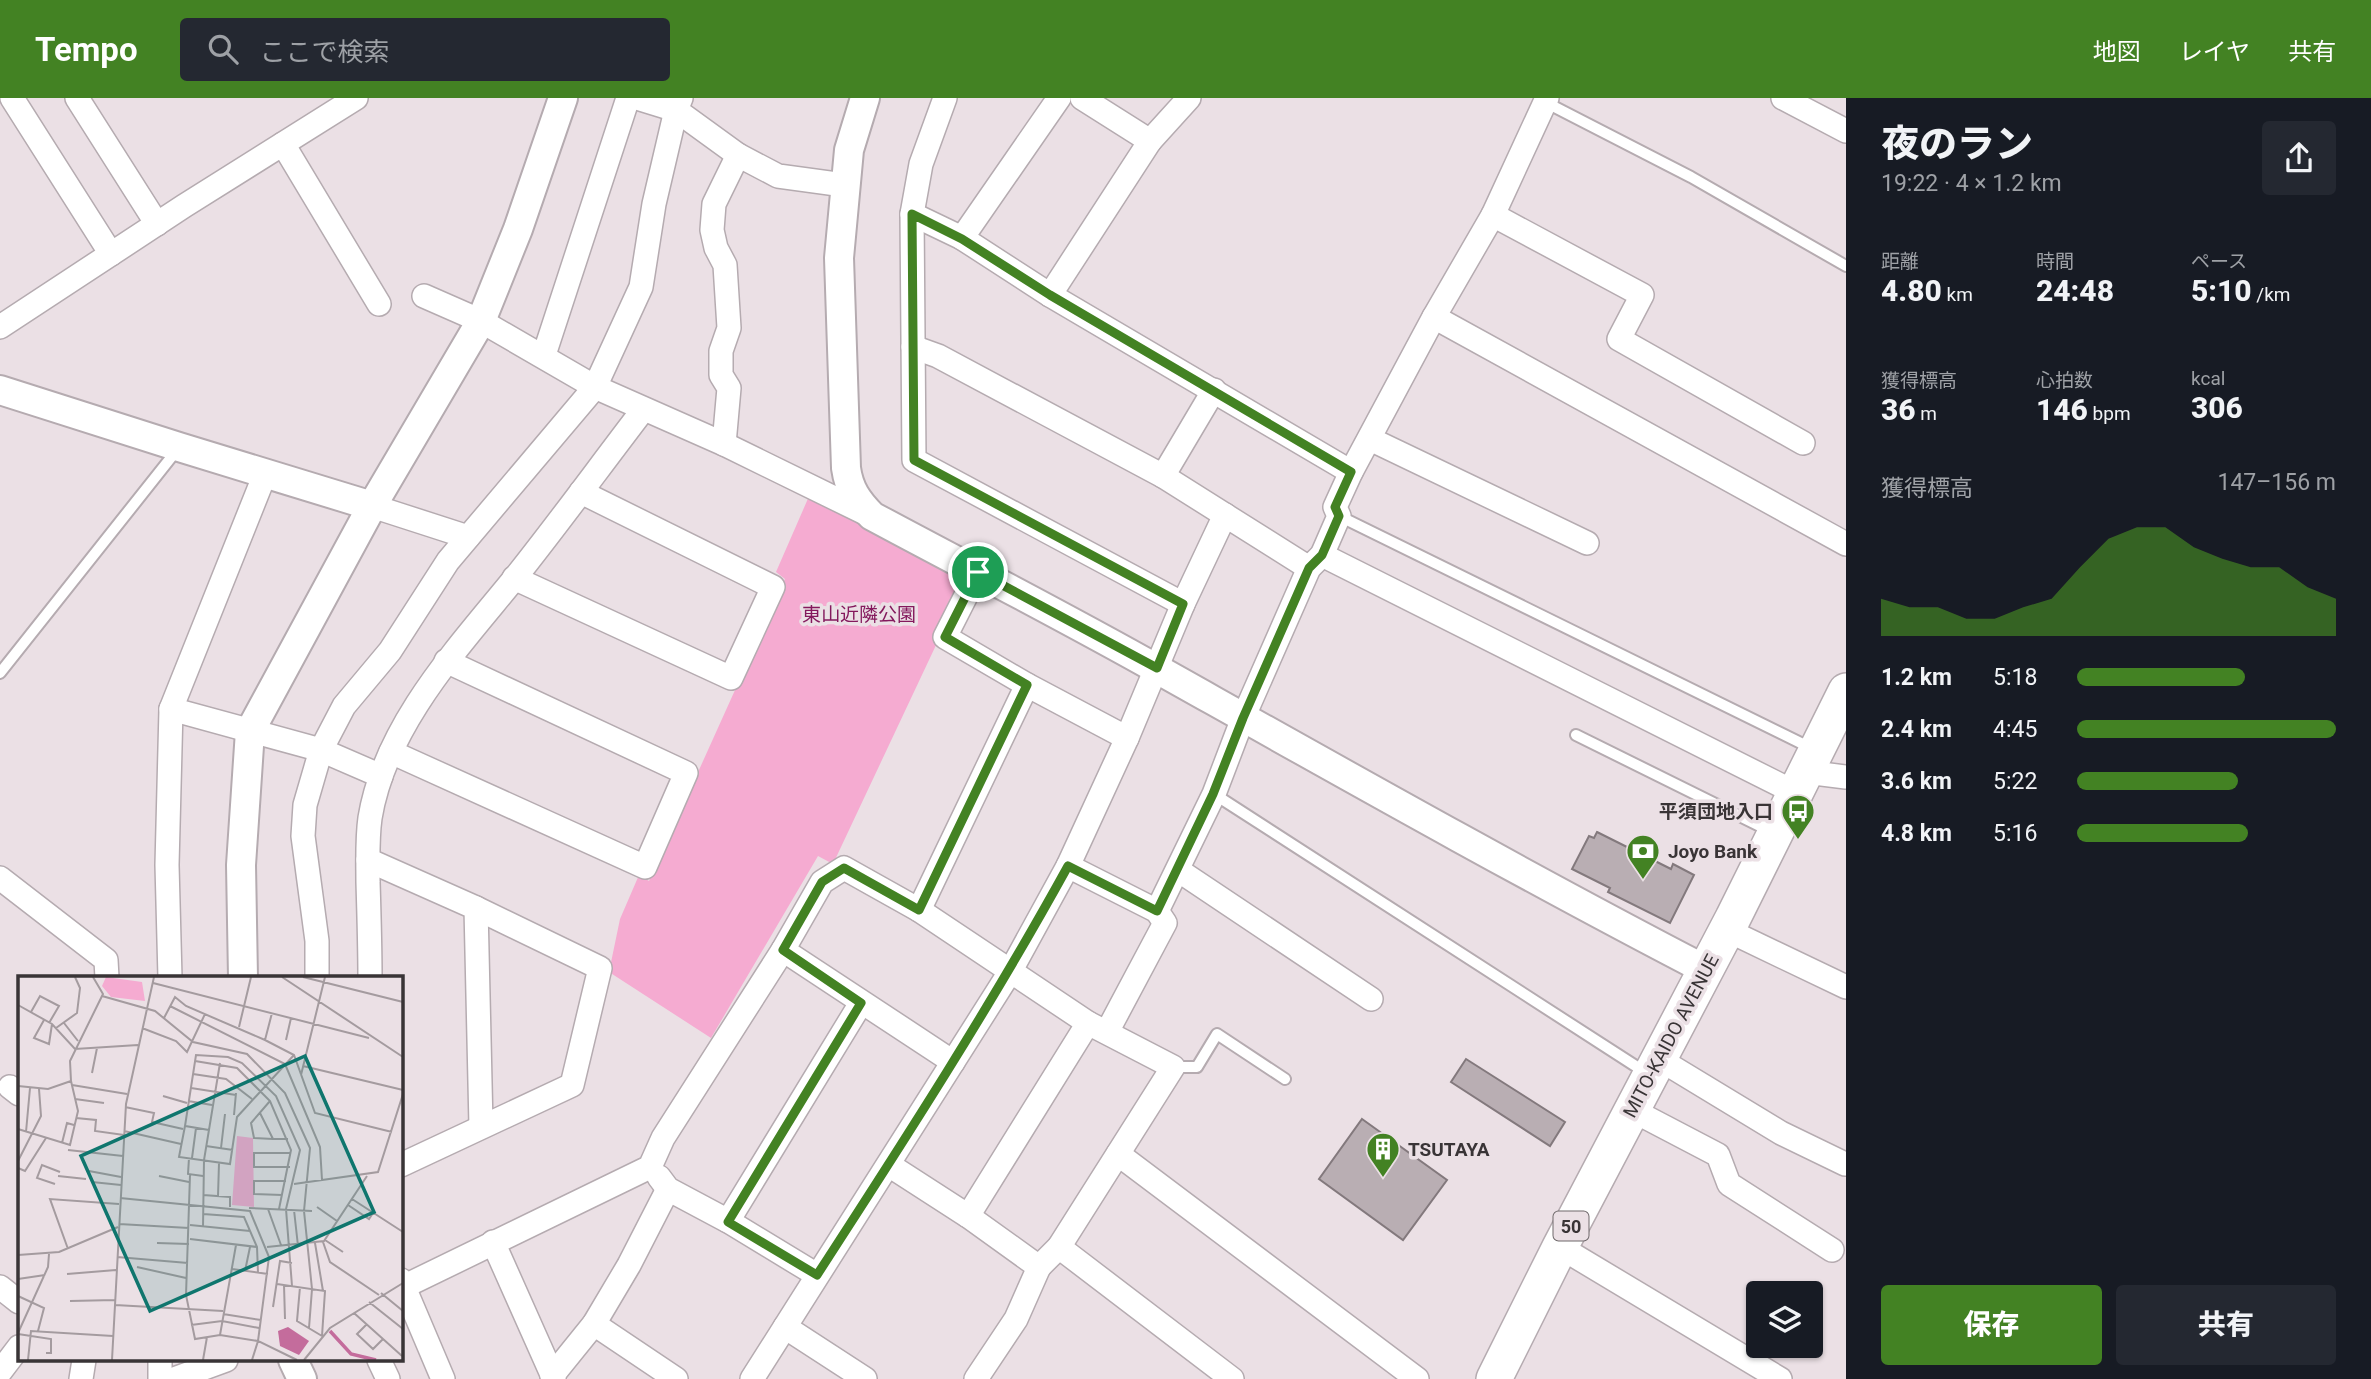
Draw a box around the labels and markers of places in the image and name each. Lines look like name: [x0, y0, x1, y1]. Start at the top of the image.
pin: [948, 542, 1008, 602]
bus stop icon: 平須団地入口: [1779, 792, 1817, 841]
place label: 平須団地入口: [1659, 800, 1773, 823]
bank icon: Joyo Bank: [1624, 832, 1662, 881]
place label: Joyo Bank: [1668, 840, 1758, 863]
building icon: TSUTAYA: [1364, 1130, 1402, 1179]
place label: TSUTAYA: [1408, 1138, 1490, 1161]

